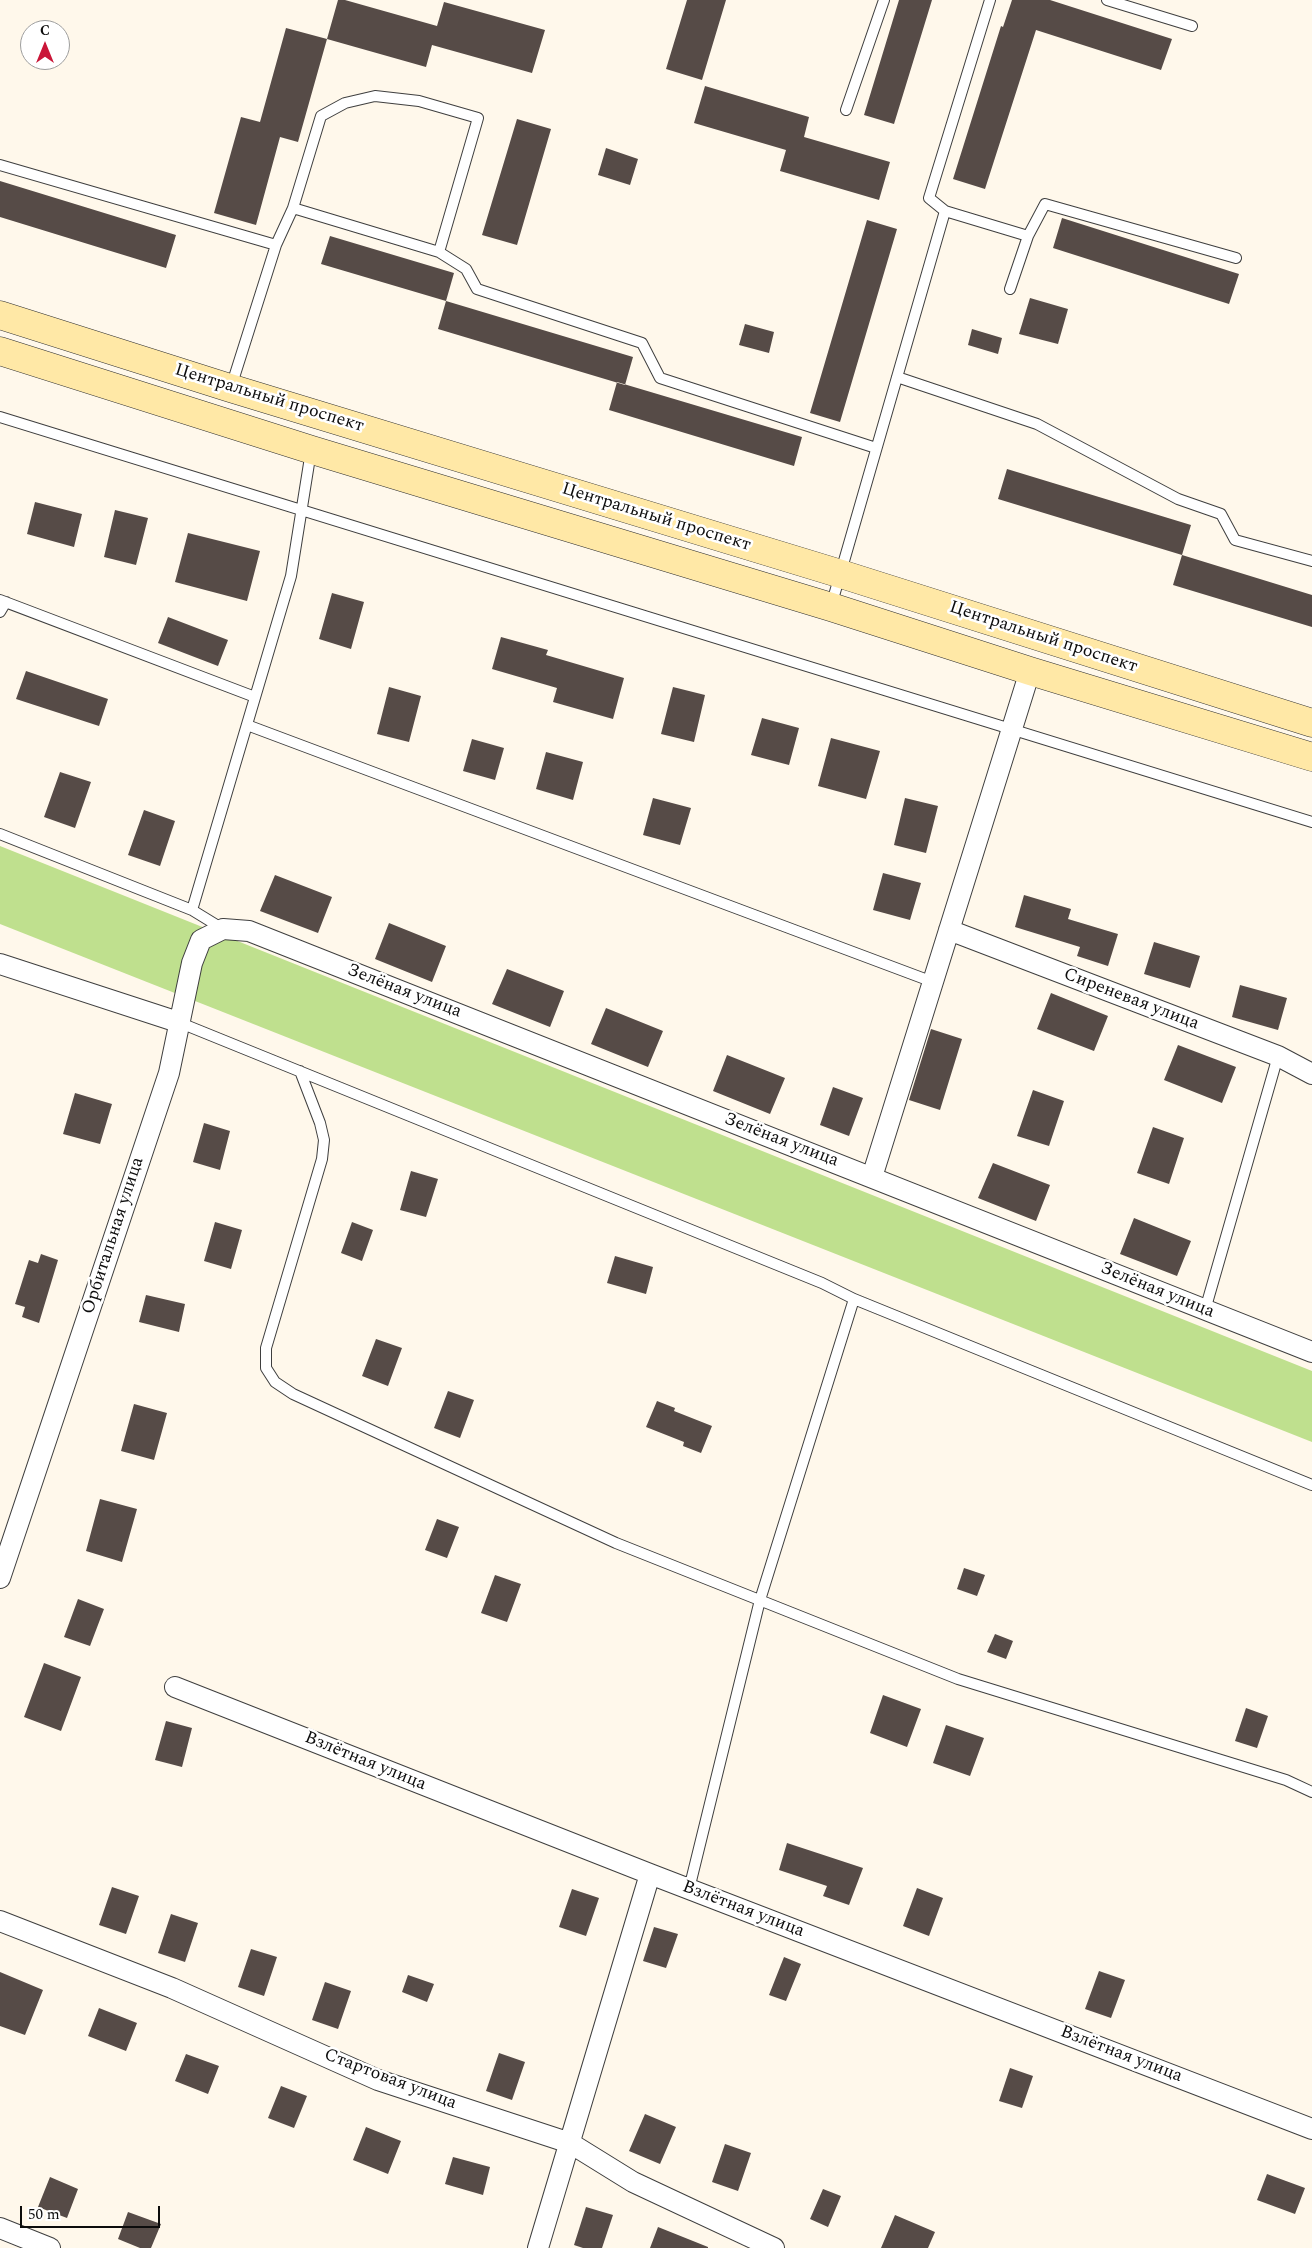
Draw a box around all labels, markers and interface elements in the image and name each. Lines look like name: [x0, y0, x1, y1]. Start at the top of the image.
north arrow: [20, 20, 70, 70]
text: С: [40, 20, 50, 41]
street label: Центральный проспект: [172, 360, 366, 438]
street label: Центральный проспект: [559, 479, 753, 557]
street label: Центральный проспект: [946, 597, 1140, 679]
street label: Зелёная улица: [344, 960, 464, 1024]
street label: Сиреневая улица: [1060, 964, 1202, 1036]
street label: Зелёная улица: [721, 1109, 841, 1173]
street label: Орбитальная улица: [78, 1155, 150, 1317]
street label: Зелёная улица: [1097, 1258, 1217, 1324]
street label: Взлётная улица: [301, 1728, 429, 1796]
street label: Взлётная улица: [679, 1877, 807, 1943]
street label: Взлётная улица: [1057, 2022, 1185, 2088]
street label: Стартовая улица: [321, 2045, 459, 2115]
scale bar: [22, 2196, 162, 2228]
text: 50 m: [28, 2203, 60, 2226]

